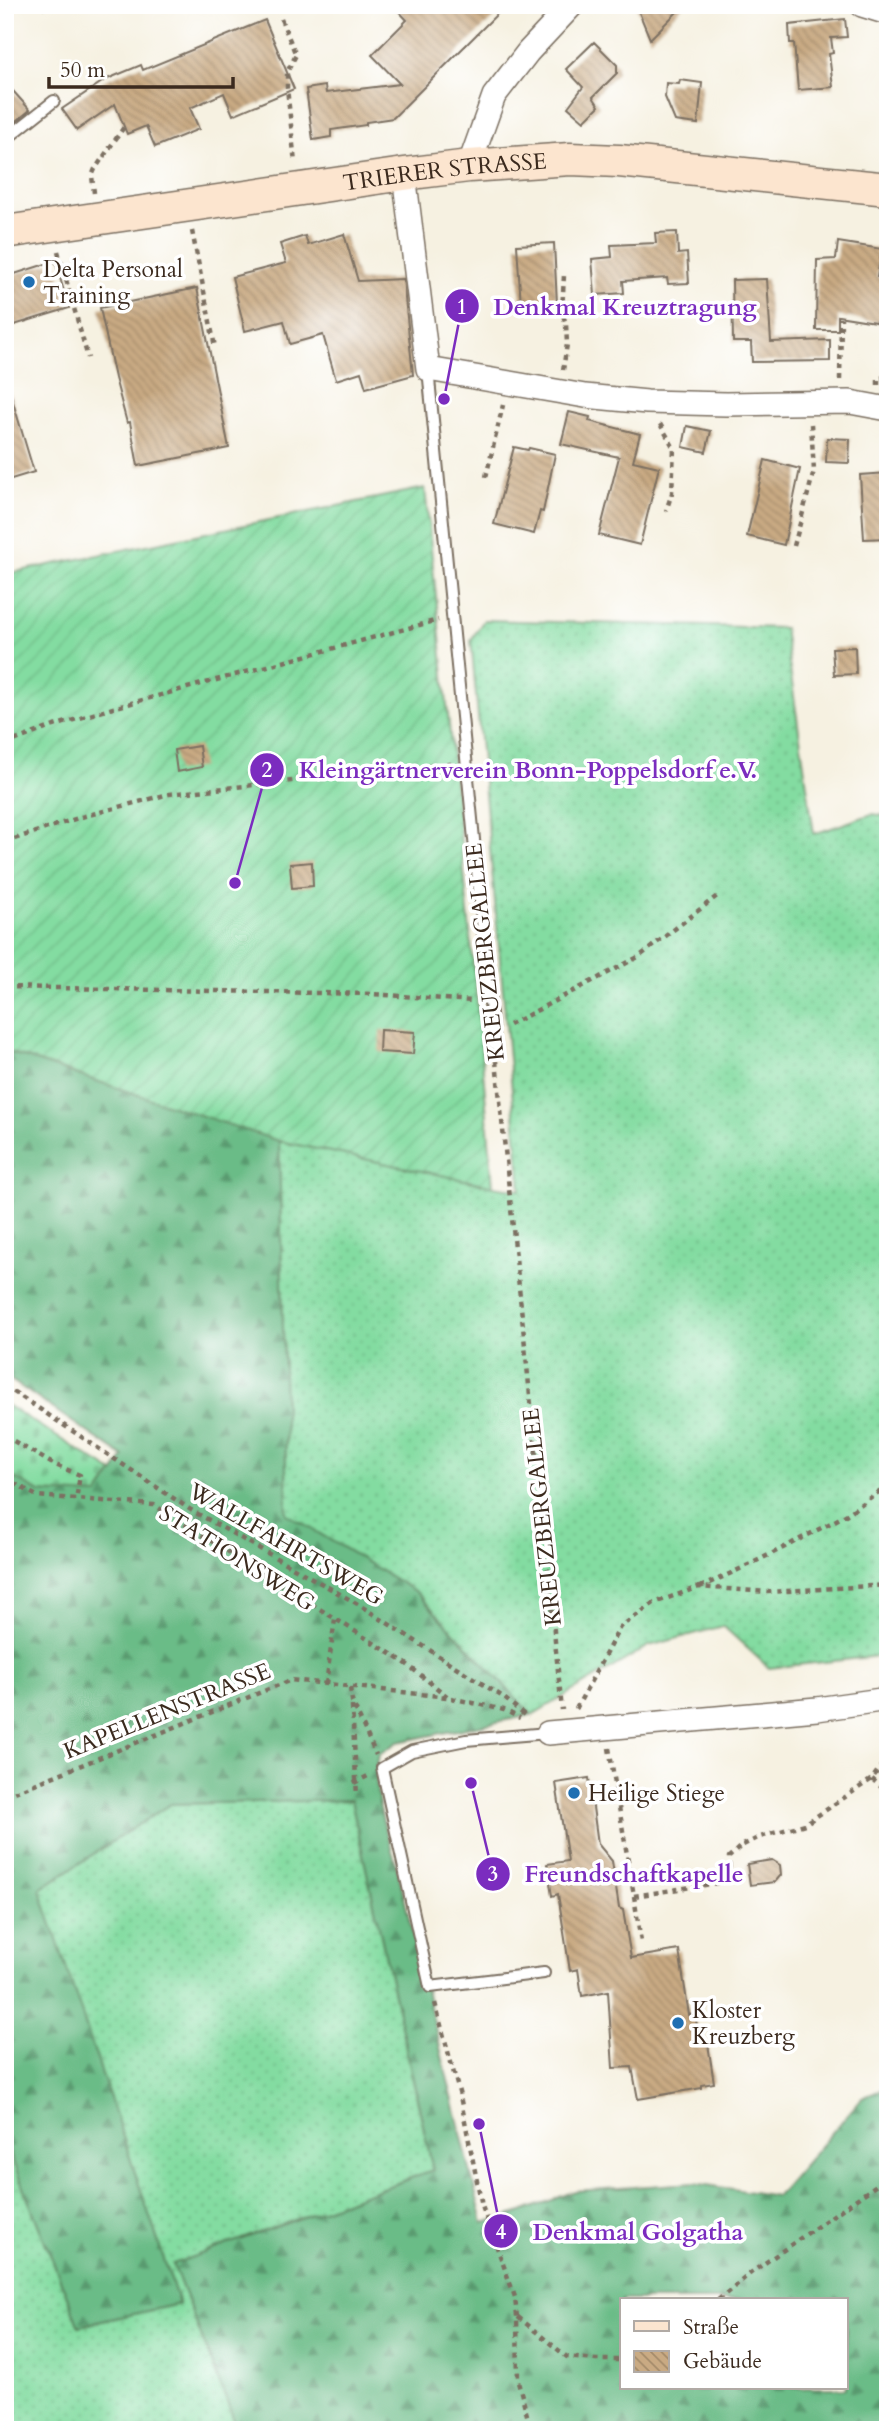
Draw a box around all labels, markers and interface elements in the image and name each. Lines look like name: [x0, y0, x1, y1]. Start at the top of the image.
scale bar: [49, 46, 233, 90]
text: 50 m: [60, 56, 105, 85]
street label: TRIERER STRASSE: [341, 145, 548, 198]
place label: Delta Personal Training: [43, 254, 183, 311]
marker: Delta Personal Training: [21, 274, 37, 290]
callout: Denkmal Kreuztragung: [444, 284, 770, 329]
text: Denkmal Kreuztragung: [493, 291, 757, 324]
text: 1: [457, 293, 467, 322]
callout: Kleingärtnerverein Bonn-Poppelsdorf e.V.: [250, 747, 771, 792]
text: Kleingärtnerverein Bonn-Poppelsdorf e.V.: [299, 754, 757, 787]
text: 2: [262, 756, 273, 785]
street label: KREUZBERGALLEE: [458, 841, 512, 1063]
street label: KREUZBERGALLEE: [515, 1406, 569, 1628]
street label: WALLFAHRTSWEG: [182, 1475, 389, 1613]
street label: STATIONSWEG: [153, 1498, 321, 1618]
street label: KAPELLENSTRASSE: [59, 1655, 275, 1767]
place label: Heilige Stiege: [588, 1778, 725, 1809]
marker: Heilige Stiege: [566, 1785, 582, 1801]
callout: Freundschaftkapelle: [475, 1852, 758, 1897]
text: Freundschaftkapelle: [524, 1858, 744, 1891]
text: 3: [488, 1860, 498, 1889]
place label: Kloster Kreuzberg: [692, 1995, 795, 2052]
marker: Kloster Kreuzberg: [670, 2015, 686, 2031]
callout: Denkmal Golgatha: [483, 2209, 757, 2254]
text: Denkmal Golgatha: [532, 2216, 744, 2249]
text: 4: [496, 2218, 507, 2247]
legend: [620, 2298, 848, 2390]
text: Straße: [683, 2313, 739, 2342]
text: Gebäude: [683, 2347, 762, 2376]

